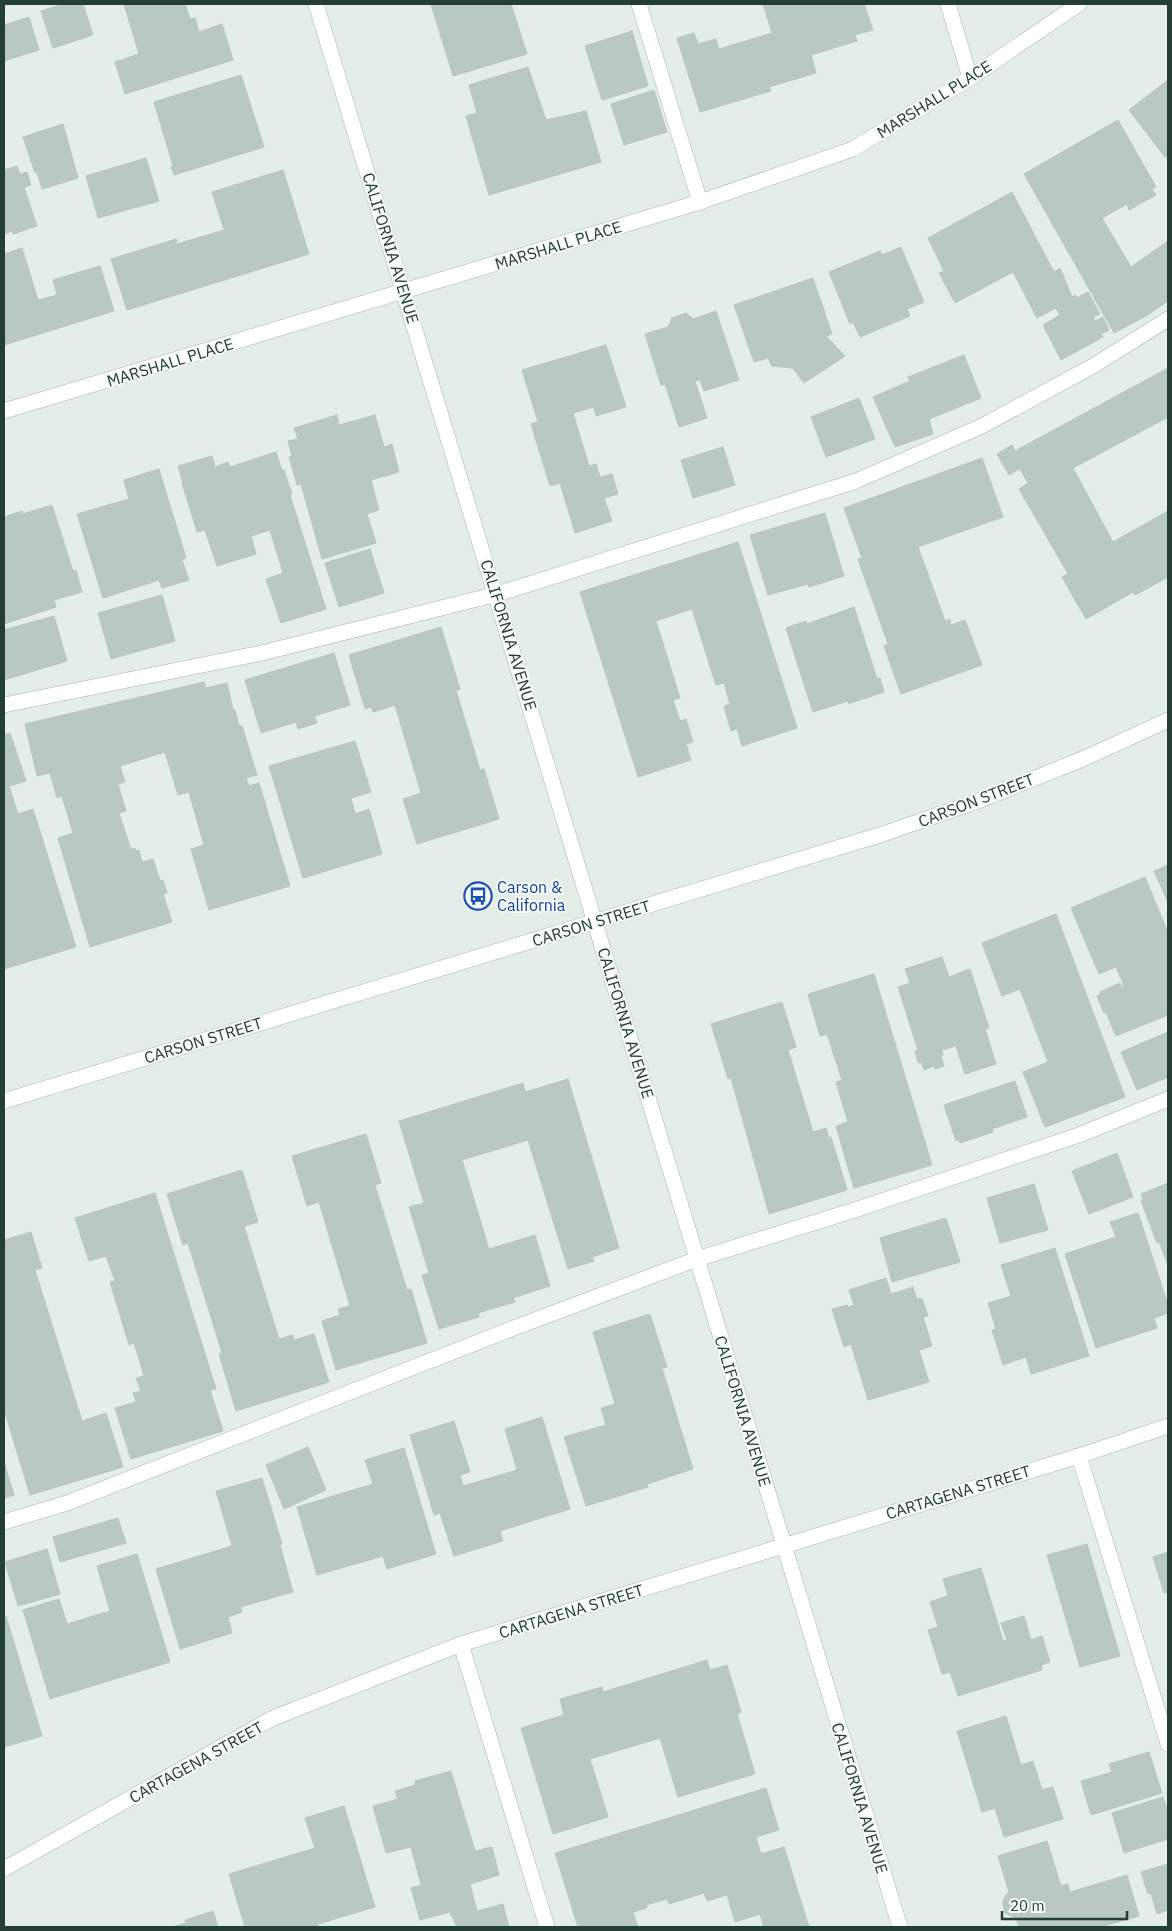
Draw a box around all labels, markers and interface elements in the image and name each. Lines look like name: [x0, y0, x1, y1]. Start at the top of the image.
street label: MARSHALL PLACE: [873, 56, 995, 142]
street label: CALIFORNIA AVENUE: [359, 170, 423, 326]
street label: MARSHALL PLACE: [492, 216, 624, 274]
street label: MARSHALL PLACE: [104, 333, 236, 391]
street label: CALIFORNIA AVENUE: [477, 557, 541, 713]
street label: CARSON STREET: [915, 769, 1037, 831]
place label: Carson & California: [497, 877, 566, 915]
bus stop icon: Carson & California: [463, 881, 493, 911]
street label: CARSON STREET: [530, 896, 652, 950]
street label: CALIFORNIA AVENUE: [594, 945, 658, 1101]
street label: CARSON STREET: [142, 1013, 264, 1067]
street label: CALIFORNIA AVENUE: [711, 1333, 775, 1489]
street label: CARTAGENA STREET: [883, 1460, 1033, 1524]
street label: CARTAGENA STREET: [496, 1579, 646, 1643]
street label: CARTAGENA STREET: [125, 1717, 267, 1807]
street label: CALIFORNIA AVENUE: [828, 1720, 892, 1876]
scale bar: [1002, 1888, 1127, 1920]
text: 20 m: [1010, 1896, 1045, 1915]

